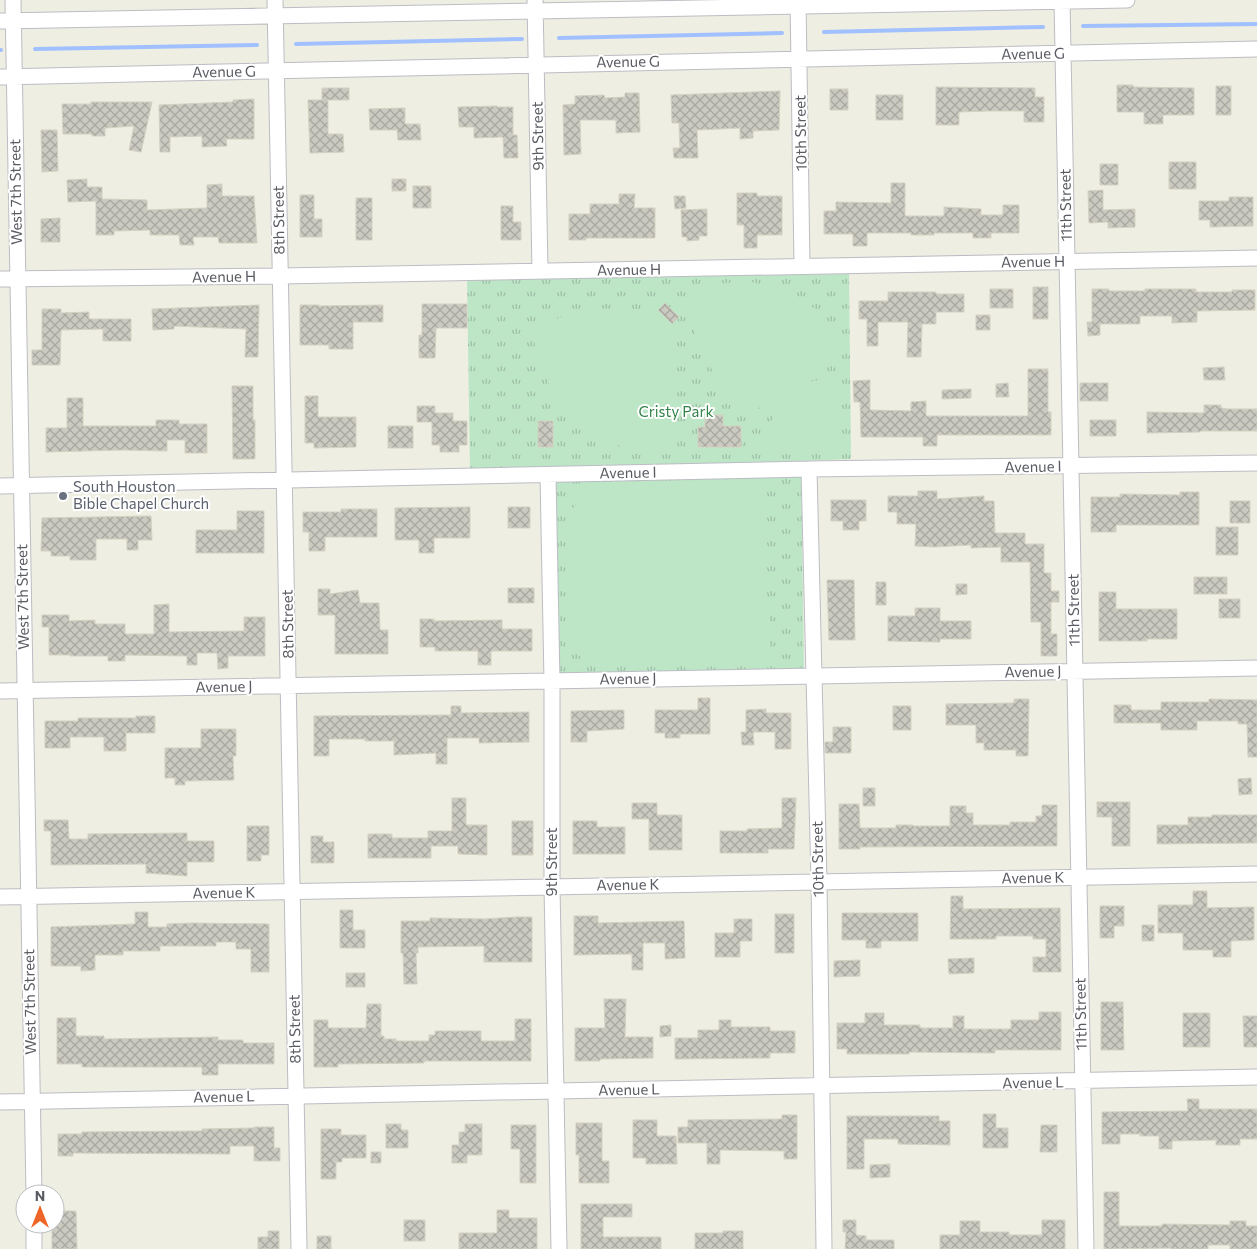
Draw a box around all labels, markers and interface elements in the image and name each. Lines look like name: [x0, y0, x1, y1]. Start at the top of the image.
street label: Avenue G: [1001, 43, 1065, 63]
street label: Avenue G: [596, 51, 660, 71]
street label: Avenue G: [192, 61, 256, 81]
street label: 10th Street: [790, 95, 810, 171]
street label: 9th Street: [527, 101, 547, 171]
street label: West 7th Street: [5, 139, 25, 245]
street label: 11th Street: [1055, 168, 1075, 242]
street label: 8th Street: [268, 185, 288, 255]
street label: Avenue H: [1001, 251, 1065, 271]
street label: Avenue H: [597, 259, 661, 279]
street label: Avenue H: [192, 266, 256, 286]
park label: Cristy Park: [638, 402, 714, 420]
street label: Avenue I: [1004, 457, 1062, 475]
street label: Avenue I: [599, 463, 657, 481]
place label: South Houston Bible Chapel Church: [73, 477, 209, 512]
marker: South Houston Bible Chapel Church: [57, 490, 69, 502]
street label: West 7th Street: [12, 544, 32, 650]
street label: 11th Street: [1063, 573, 1083, 647]
street label: 8th Street: [277, 589, 297, 659]
street label: Avenue J: [1004, 662, 1062, 680]
street label: Avenue J: [599, 669, 657, 687]
street label: Avenue J: [195, 677, 253, 695]
street label: 10th Street: [807, 821, 827, 897]
street label: 9th Street: [542, 827, 560, 897]
street label: Avenue K: [1001, 867, 1065, 887]
street label: Avenue K: [596, 874, 660, 894]
street label: Avenue K: [192, 882, 256, 902]
street label: West 7th Street: [19, 949, 39, 1055]
street label: 11th Street: [1070, 977, 1090, 1051]
street label: 8th Street: [284, 994, 304, 1064]
street label: Avenue L: [1002, 1072, 1064, 1092]
street label: Avenue L: [598, 1079, 660, 1099]
street label: Avenue L: [193, 1086, 255, 1106]
north arrow: [15, 1184, 65, 1234]
text: N: [35, 1187, 45, 1204]

